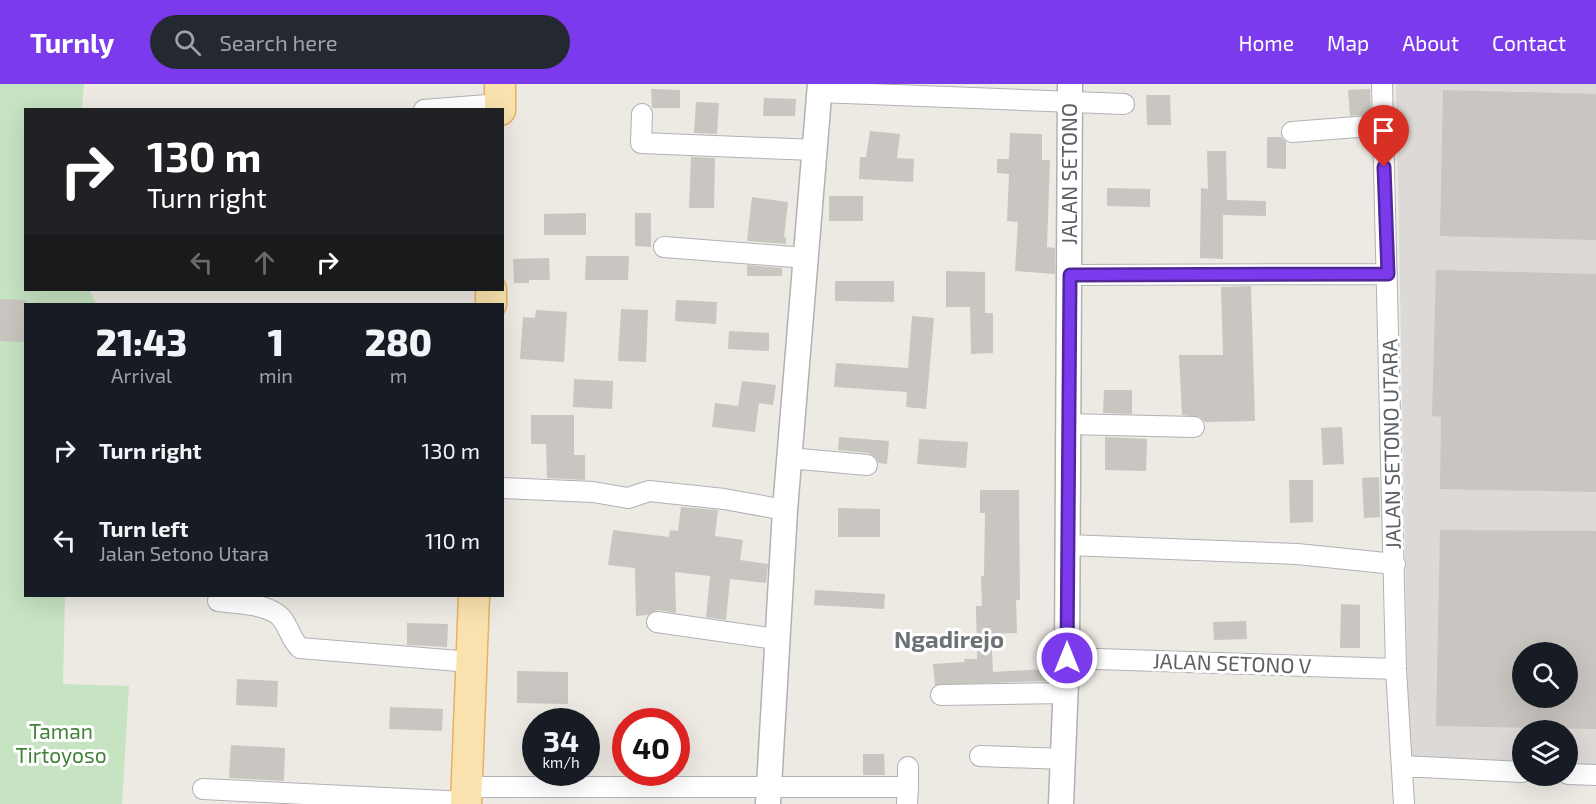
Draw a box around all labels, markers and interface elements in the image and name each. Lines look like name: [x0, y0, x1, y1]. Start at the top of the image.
search box: [150, 15, 570, 69]
text: Turnly: [30, 25, 114, 59]
icon: search: [171, 26, 204, 59]
text: Search here: [219, 29, 338, 55]
text: Home: [1238, 30, 1294, 55]
text: Map: [1327, 30, 1369, 55]
text: About: [1402, 30, 1459, 55]
text: Contact: [1492, 30, 1566, 55]
street label: JALAN SETONO: [1056, 103, 1081, 245]
pin: [1358, 105, 1409, 167]
icon: arrive: [1367, 114, 1400, 147]
text: 130 m: [147, 130, 262, 180]
icon: right: [48, 132, 126, 210]
text: Turn right: [147, 181, 267, 213]
icon: left: [185, 246, 218, 279]
icon: ahead: [248, 246, 281, 279]
icon: right: [311, 246, 344, 279]
text: 21:43: [96, 320, 187, 363]
text: 1: [268, 320, 284, 363]
text: 280: [365, 320, 432, 363]
street label: JALAN SETONO UTARA: [1376, 339, 1405, 550]
text: Arrival: [111, 363, 172, 387]
text: min: [259, 363, 293, 387]
text: m: [390, 363, 407, 387]
icon: right: [48, 434, 81, 467]
text: Turn right: [99, 437, 201, 463]
text: 130 m: [422, 437, 480, 463]
text: Turn left: [99, 515, 188, 541]
icon: left: [48, 524, 81, 557]
text: 110 m: [425, 527, 480, 553]
text: Jalan Setono Utara: [99, 541, 269, 565]
district label: Ngadirejo: [894, 624, 1004, 653]
position arrow: [1035, 626, 1099, 690]
map controls: [1512, 642, 1578, 786]
button: search: [1512, 642, 1578, 708]
street label: JALAN SETONO V: [1152, 647, 1312, 678]
speed limit sign: 40: [612, 708, 690, 786]
park label: Taman Tirtoyoso: [15, 718, 107, 767]
button: layers: [1512, 720, 1578, 786]
text: 34: [543, 722, 579, 758]
text: km/h: [542, 753, 580, 771]

